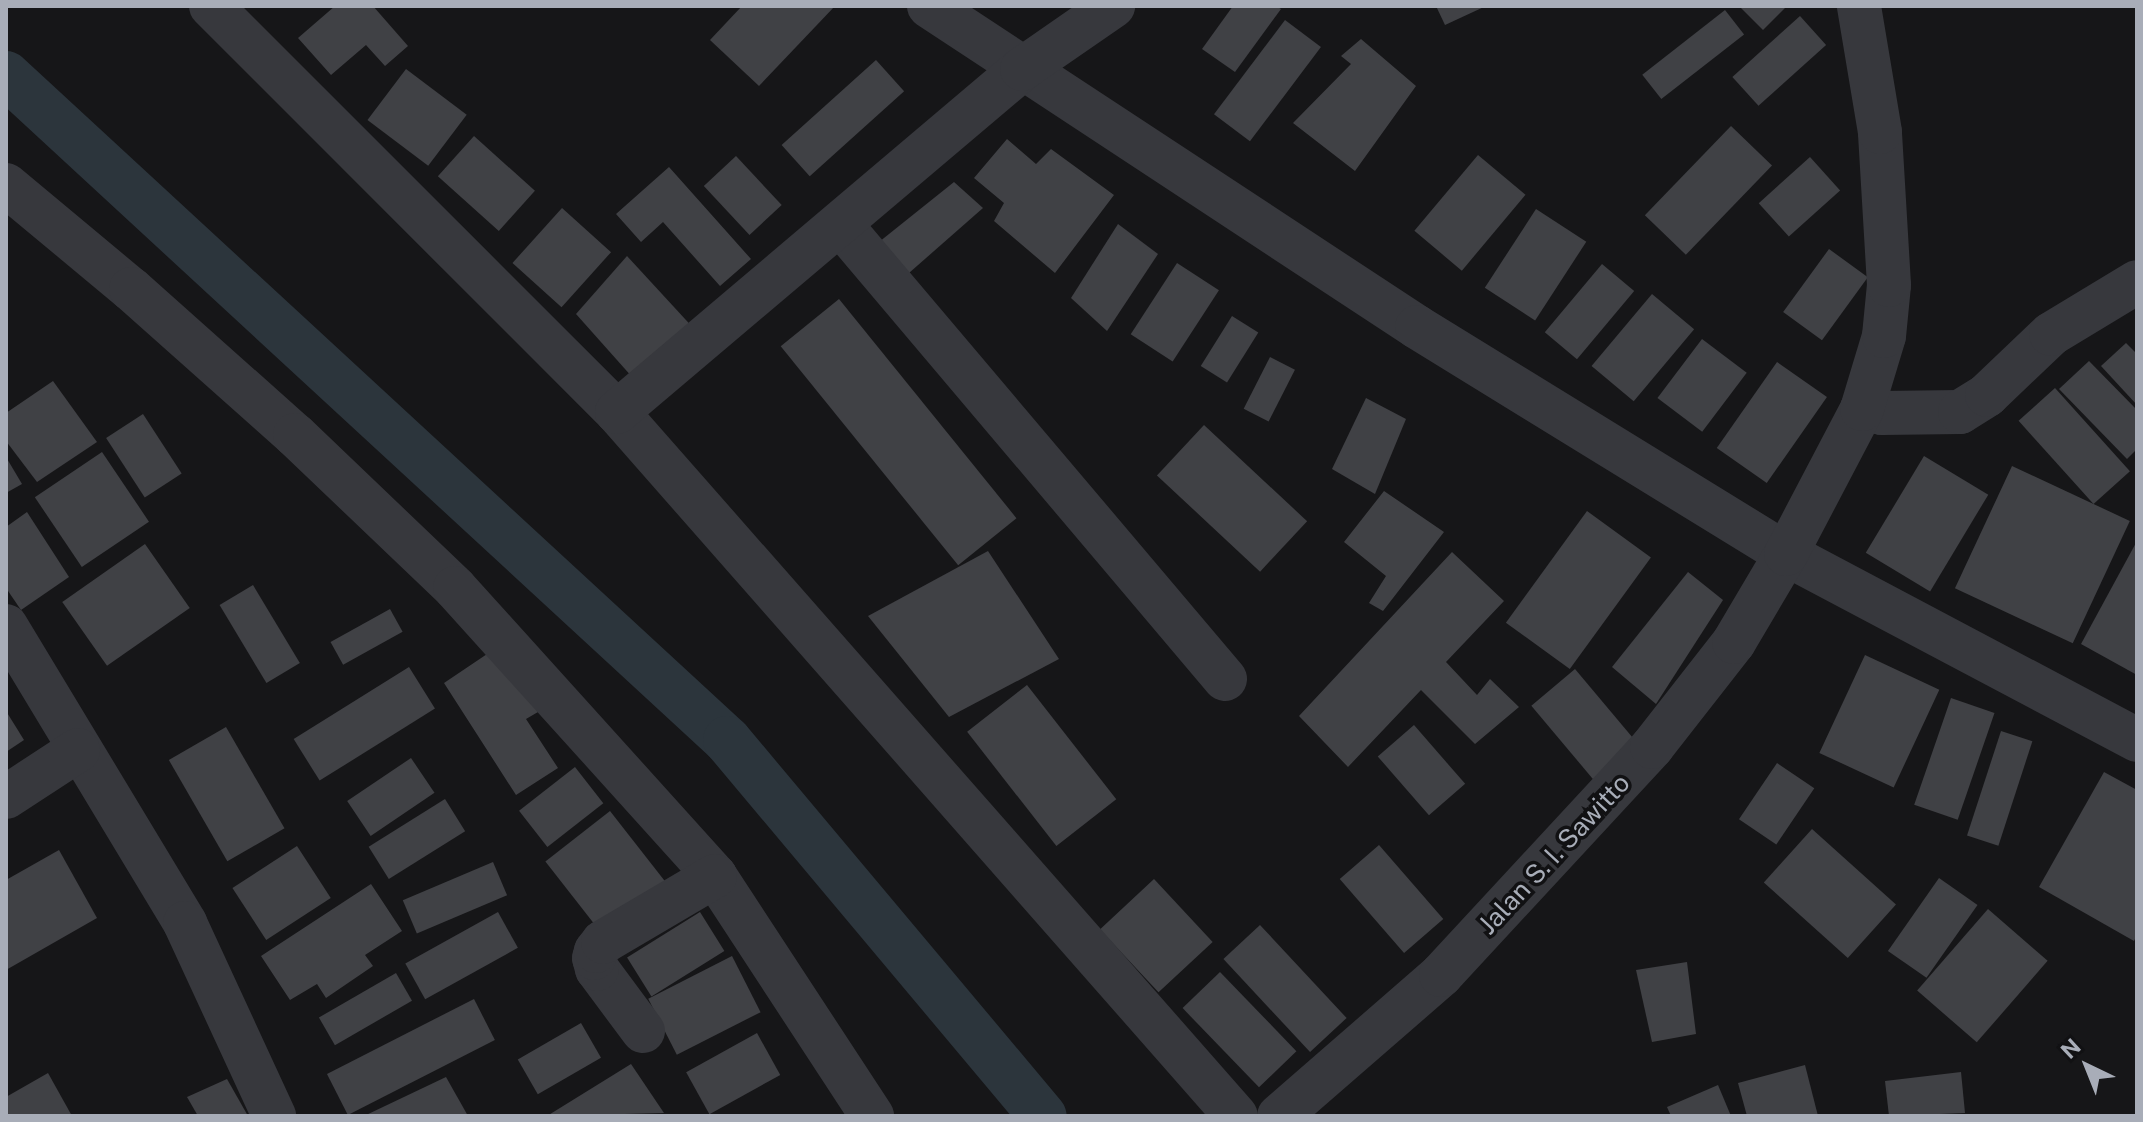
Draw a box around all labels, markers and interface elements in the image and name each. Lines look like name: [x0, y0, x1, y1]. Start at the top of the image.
street label: Jalan S. I. Sawitto: [1472, 767, 1636, 941]
north arrow: [2047, 1026, 2127, 1106]
text: N: [2055, 1033, 2086, 1064]

